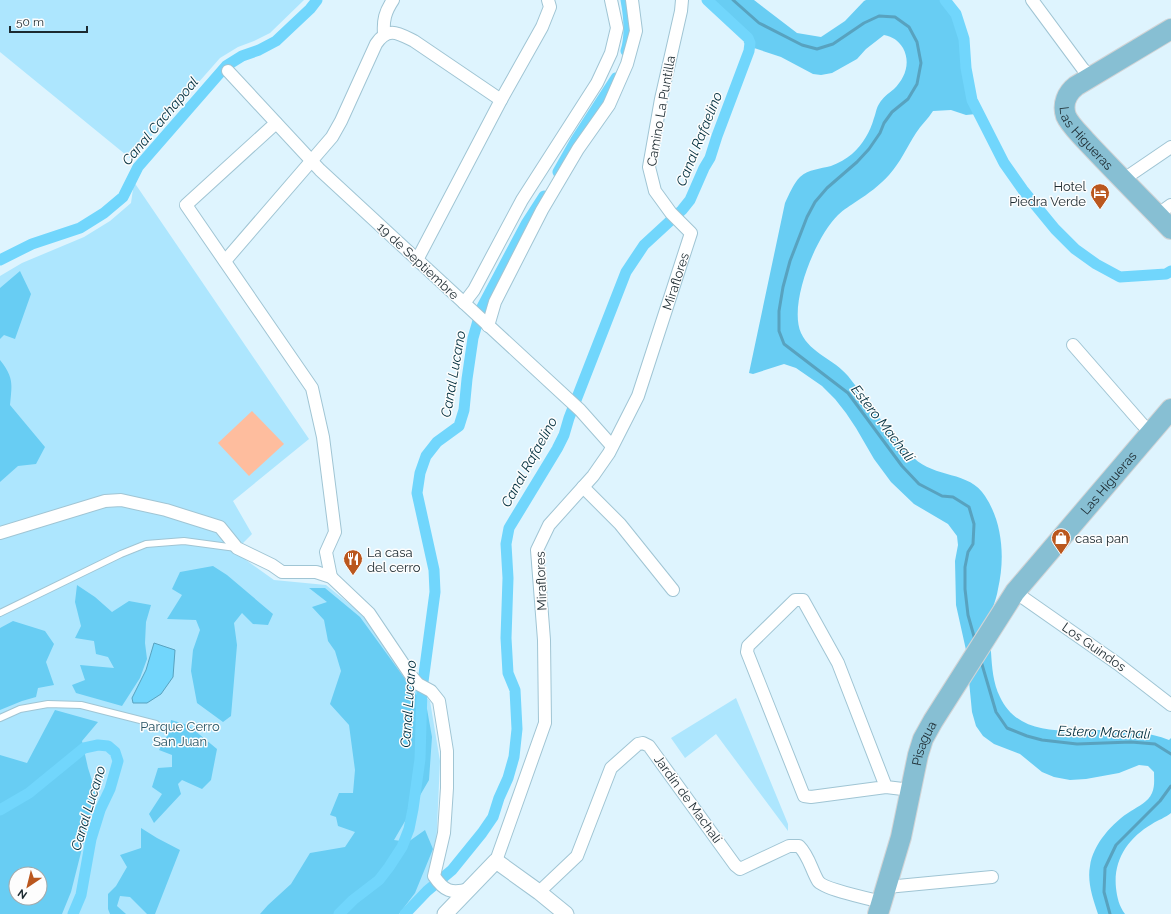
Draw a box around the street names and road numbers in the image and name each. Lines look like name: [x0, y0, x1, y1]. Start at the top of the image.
street label: Camino La Puntilla: [644, 55, 678, 167]
street label: Las Higueras: [1057, 106, 1116, 173]
street label: 19 de Septiembre: [374, 219, 462, 303]
street label: Miraflores: [659, 251, 692, 312]
street label: Las Higueras: [1077, 448, 1139, 517]
street label: Miraflores: [532, 551, 550, 611]
street label: Los Guindos: [1059, 620, 1129, 674]
street label: Pisagua: [908, 718, 939, 767]
street label: Jardín de Machalí: [651, 752, 725, 846]

